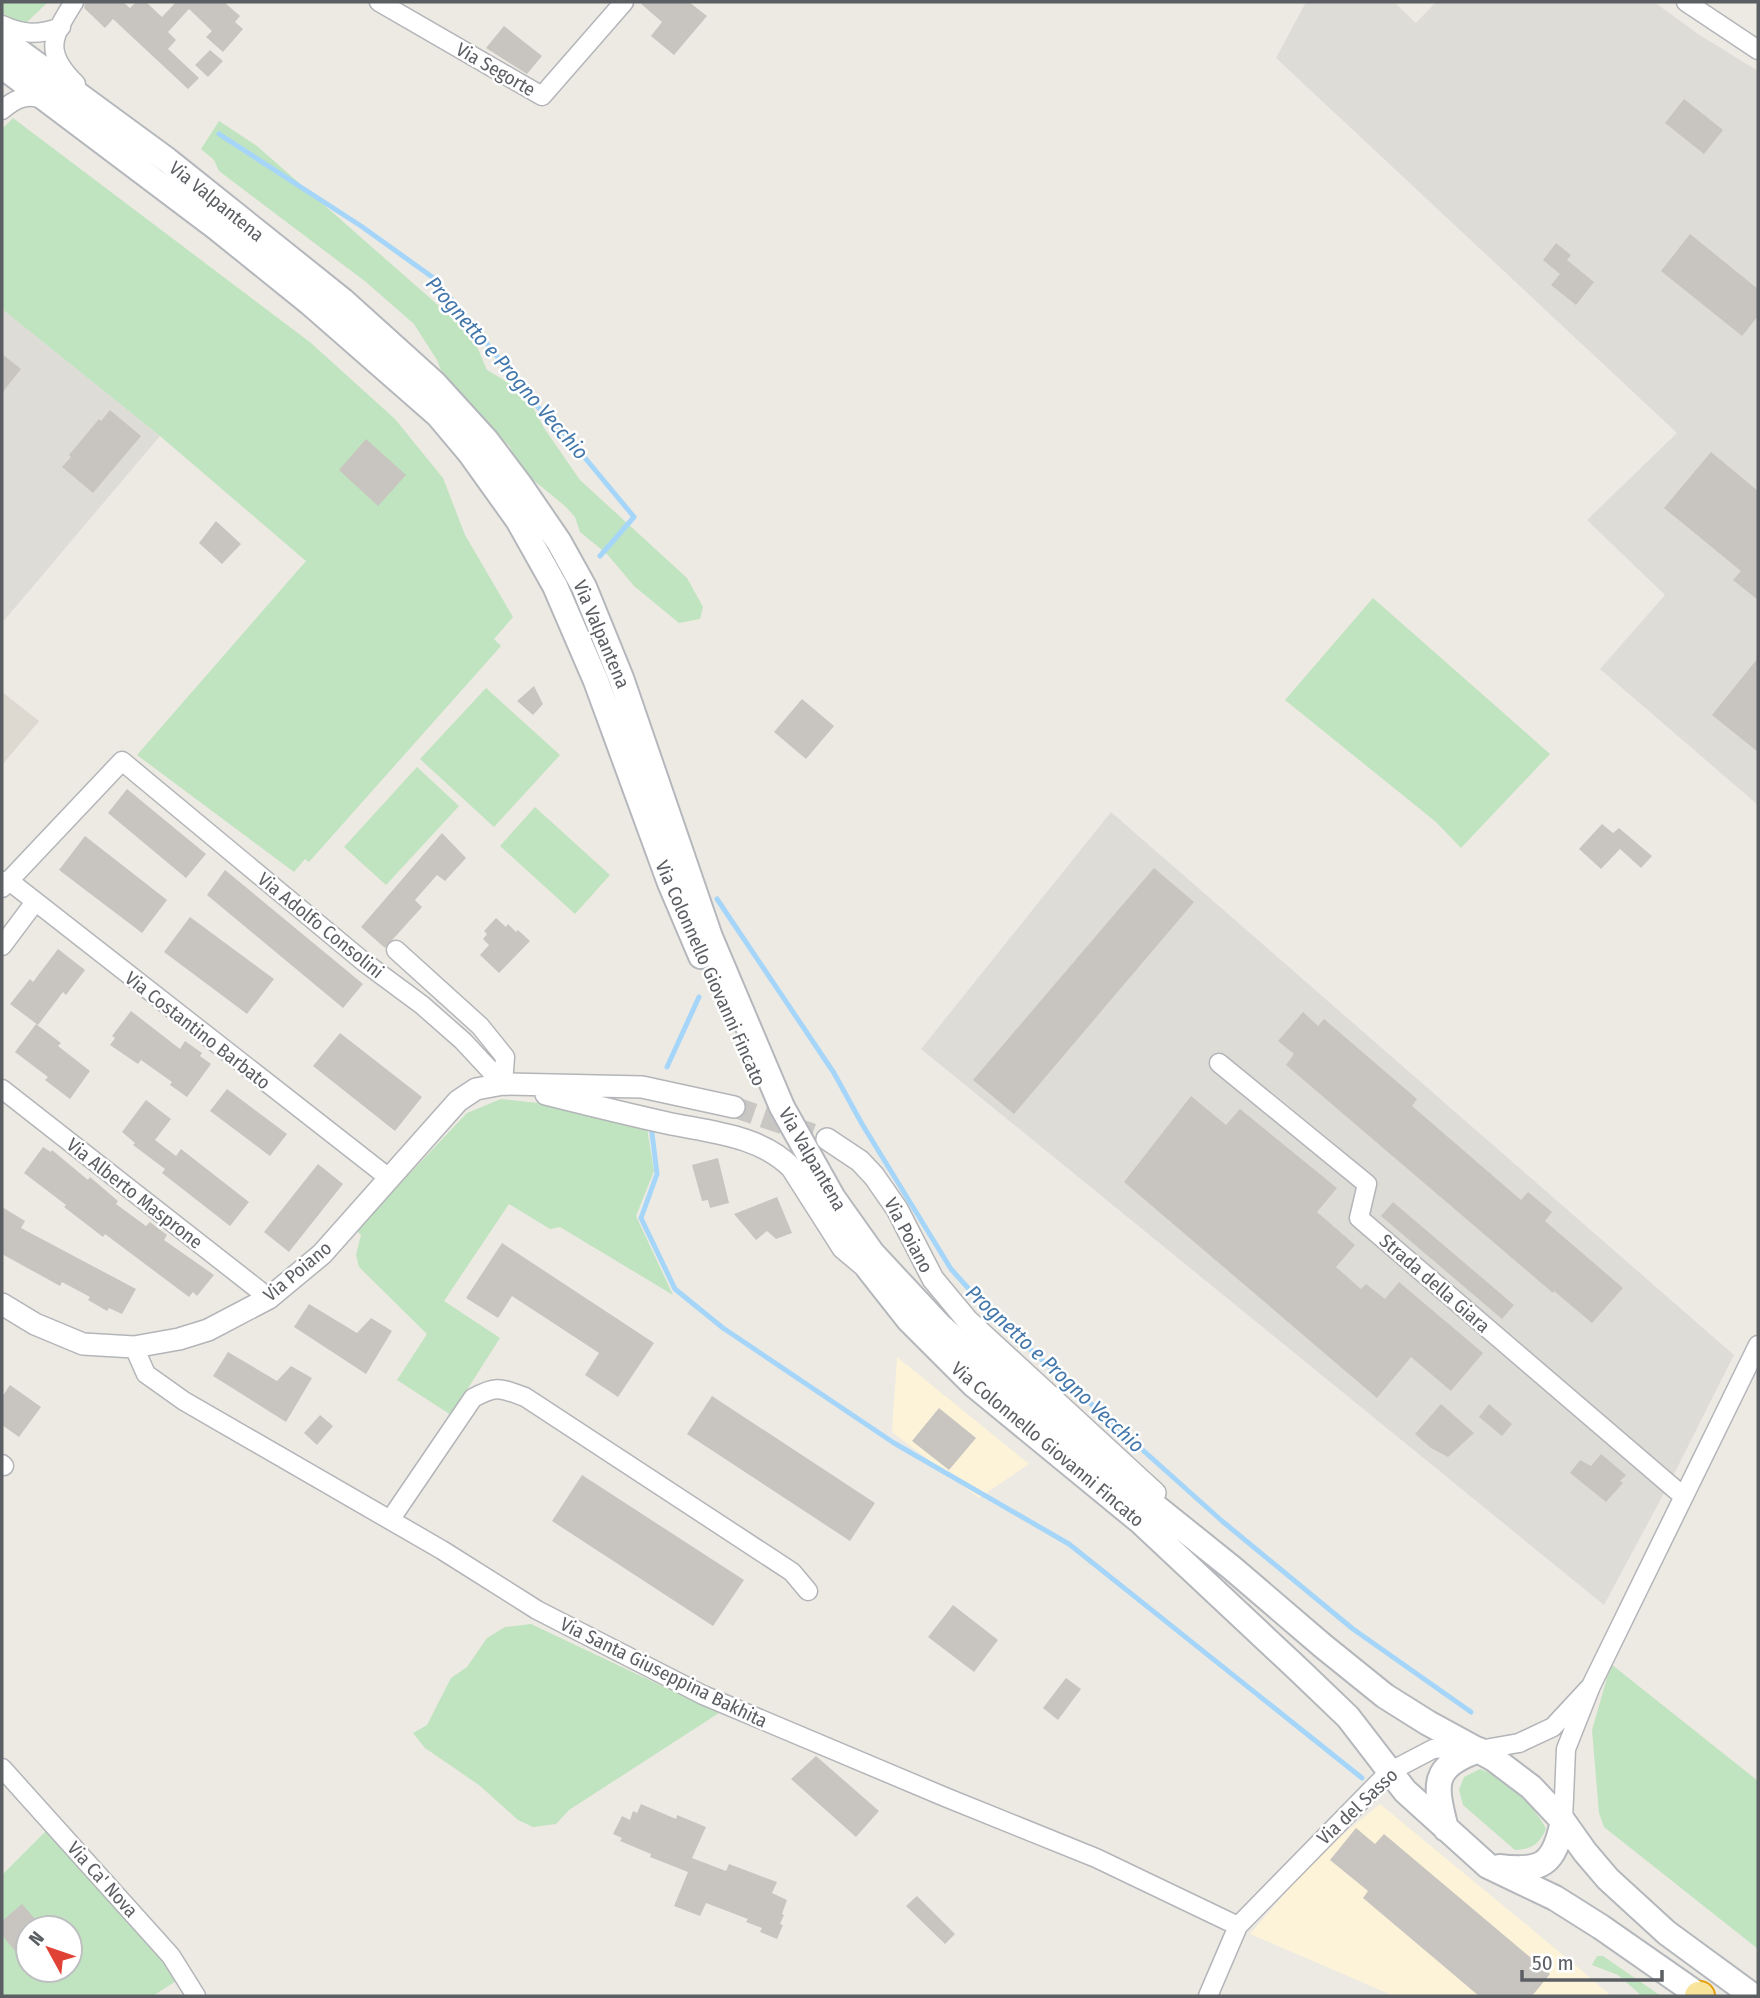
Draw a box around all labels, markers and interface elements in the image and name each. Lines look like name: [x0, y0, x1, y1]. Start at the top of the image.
street label: Via Segorte: [452, 38, 539, 101]
street label: Via Valpantena: [165, 156, 269, 247]
water label: Prognetto e Progno Vecchio: [420, 271, 594, 465]
street label: Via Valpantena: [568, 577, 635, 692]
street label: Via Colonnello Giovanni Fincato: [650, 857, 771, 1089]
street label: Via Adolfo Consolini: [253, 868, 388, 983]
street label: Via Costantino Barbato: [120, 967, 275, 1094]
street label: Via Valpantena: [774, 1104, 851, 1215]
street label: Via Alberto Masprone: [62, 1133, 207, 1254]
street label: Via Poiano: [879, 1194, 938, 1277]
street label: Strada della Giara: [1375, 1229, 1495, 1338]
street label: Via Poiano: [259, 1236, 336, 1306]
water label: Prognetto e Progno Vecchio: [960, 1280, 1150, 1458]
street label: Via Colonnello Giovanni Fincato: [947, 1357, 1149, 1532]
street label: Via Santa Giuseppina Bakhita: [557, 1612, 771, 1733]
street label: Via del Sasso: [1312, 1763, 1402, 1850]
street label: Via Ca' Nova: [63, 1837, 143, 1922]
north arrow: [14, 1914, 84, 1984]
text: N: [24, 1927, 49, 1950]
scale bar: [1522, 1938, 1662, 1982]
text: 50 m: [1532, 1950, 1574, 1976]

